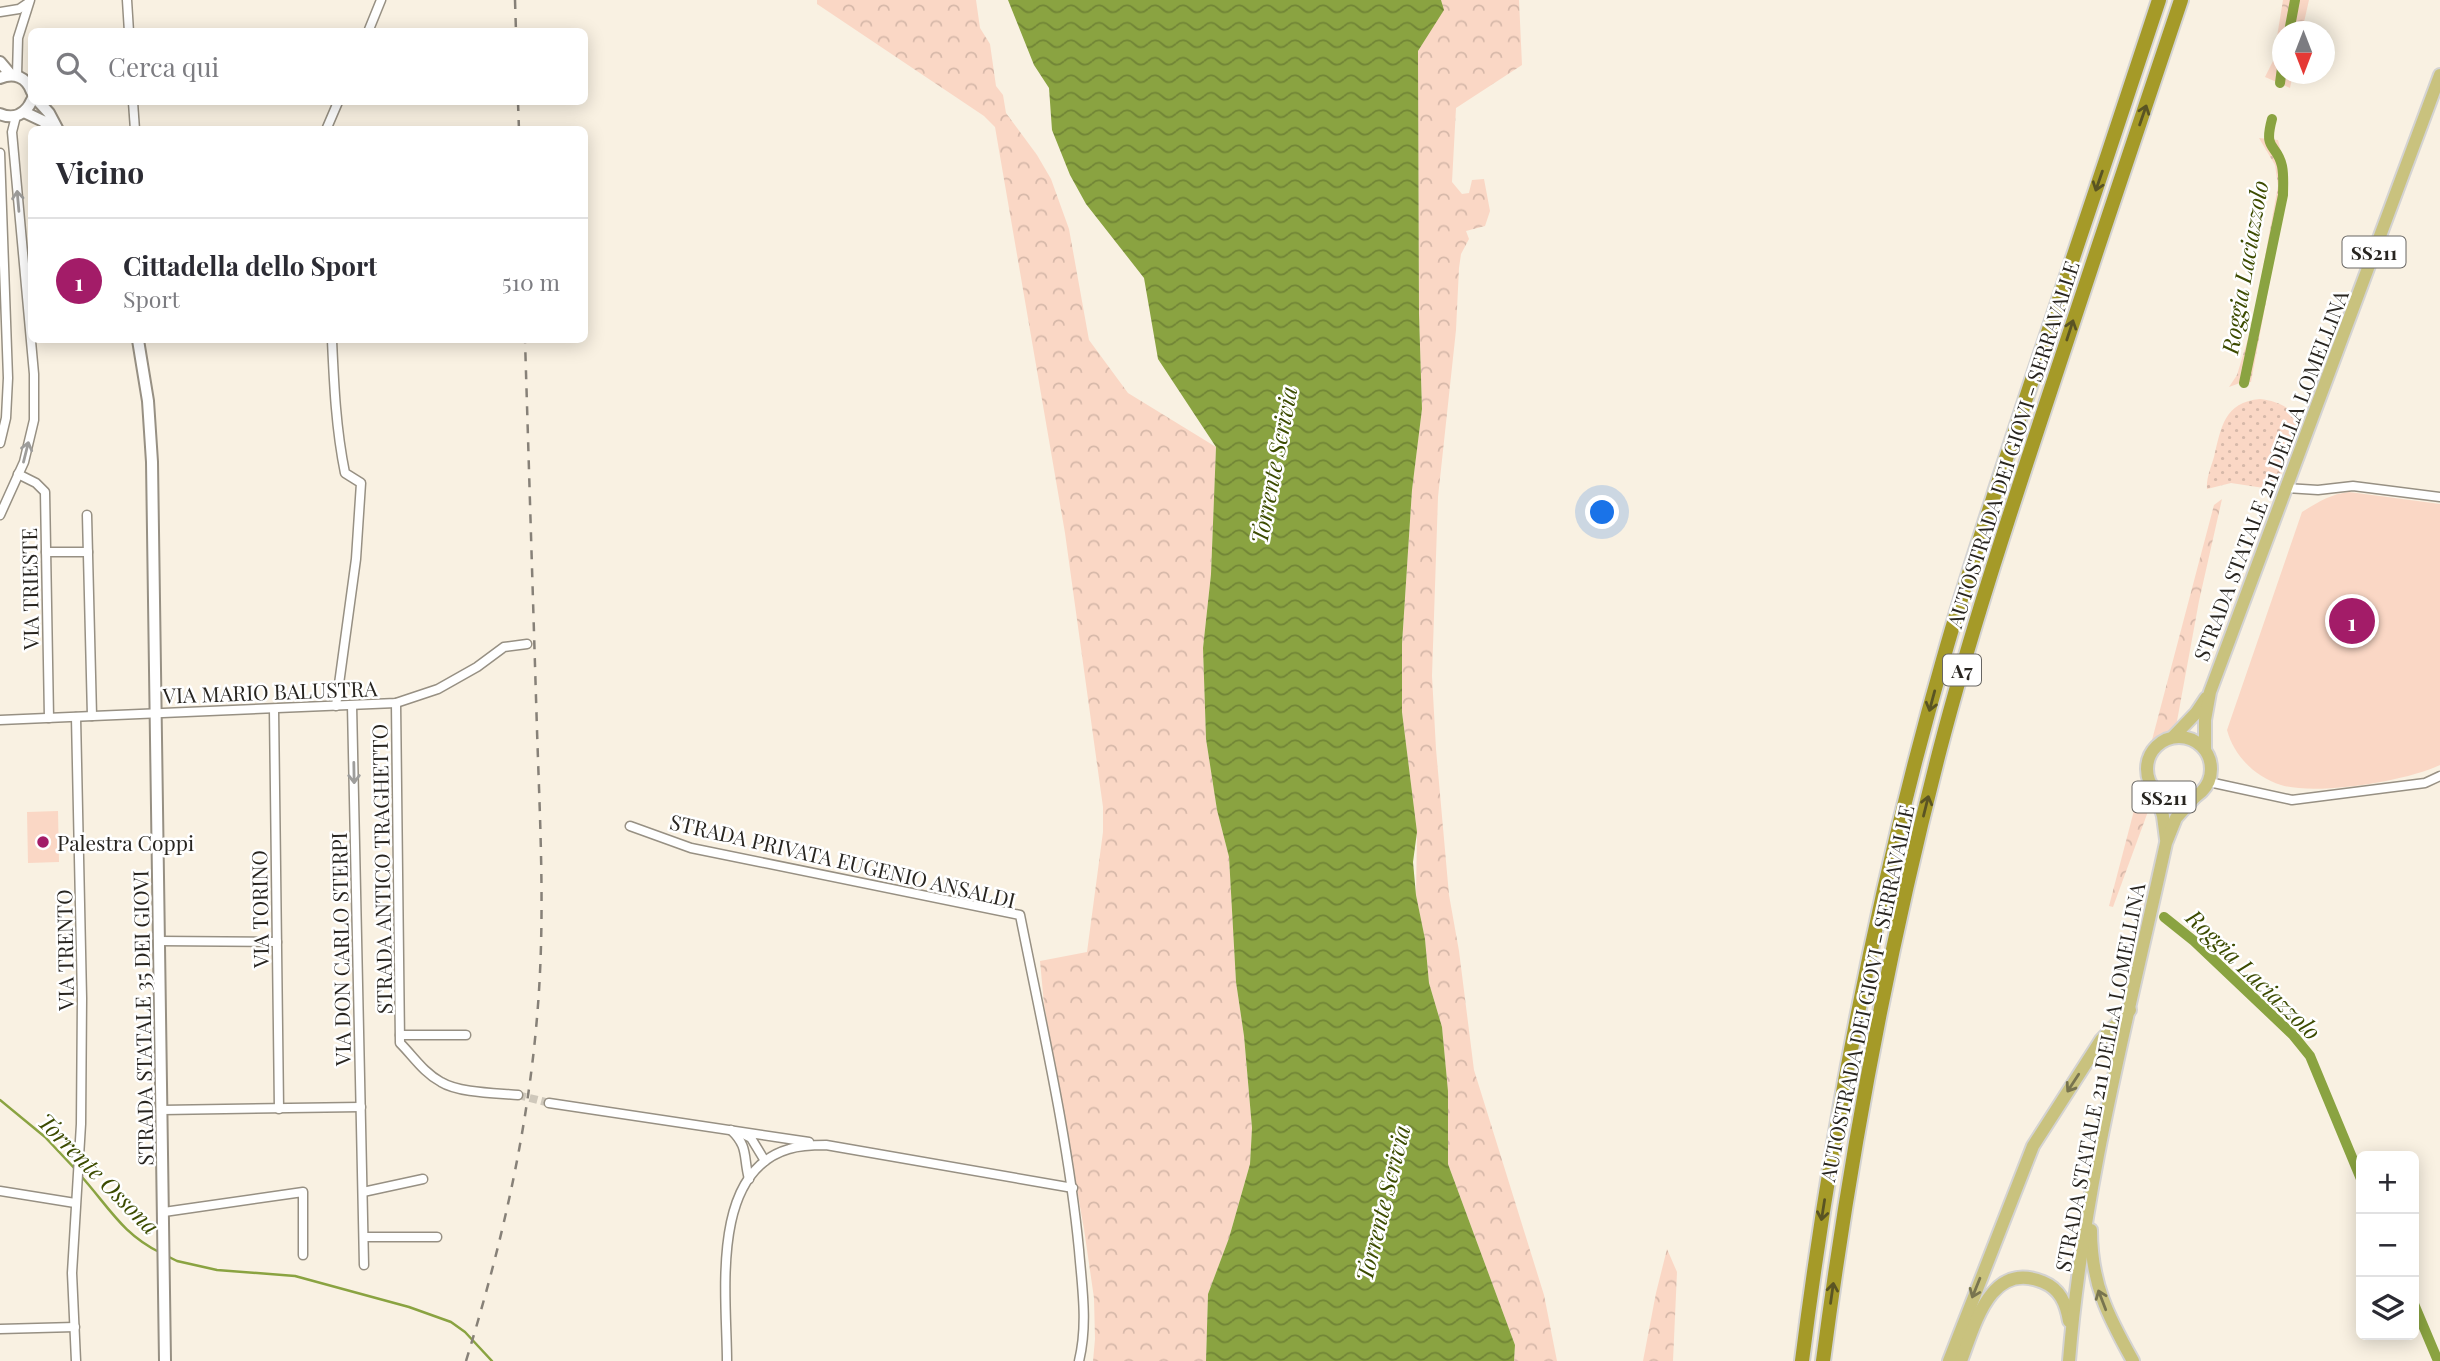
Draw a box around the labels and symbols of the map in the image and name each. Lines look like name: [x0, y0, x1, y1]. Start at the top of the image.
north arrow: [2272, 21, 2335, 84]
one-way arrow: [2137, 104, 2150, 126]
one-way arrow: [2092, 169, 2104, 191]
water label: Roggia Laciazzolo: [2213, 178, 2275, 357]
one-way arrow: [11, 191, 24, 213]
road number: SS211: [2342, 236, 2406, 268]
street label: AUTOSTRADA DEI GIOVI - SERRAVALLE: [1939, 257, 2085, 632]
street label: STRADA STATALE 211 DELLA LOMELLINA: [2187, 286, 2353, 664]
one-way arrow: [2065, 320, 2077, 342]
water label: Torrente Scrivia: [1243, 383, 1303, 547]
one-way arrow: [20, 441, 33, 464]
your location: [1585, 495, 1619, 529]
street label: VIA TRIESTE: [14, 528, 44, 651]
pin: 1: [2329, 595, 2375, 647]
road number: A7: [1943, 654, 1981, 685]
street label: VIA MARIO BALUSTRA: [161, 673, 379, 709]
one-way arrow: [1925, 689, 1938, 711]
street label: STRADA ANTICO TRAGHETTO: [364, 724, 398, 1014]
one-way arrow: [347, 762, 361, 785]
road number: SS211: [2132, 782, 2196, 812]
one-way arrow: [1920, 795, 1933, 818]
street label: AUTOSTRADA DEI GIOVI - SERRAVALLE: [1812, 802, 1920, 1185]
street label: STRADA PRIVATA EUGENIO ANSALDI: [667, 807, 1019, 913]
place label: Palestra Coppi: [57, 828, 194, 856]
street label: VIA DON CARLO STERPI: [324, 832, 356, 1067]
marker: Palestra Coppi: [35, 834, 51, 850]
street label: VIA TORINO: [244, 850, 274, 969]
street label: STRADA STATALE 35 DEI GIOVI: [125, 870, 159, 1166]
street label: STRADA STATALE 211 DELLA LOMELLINA: [2048, 880, 2151, 1274]
street label: VIA TRENTO: [49, 889, 79, 1012]
water label: Roggia Laciazzolo: [2179, 901, 2328, 1046]
one-way arrow: [2066, 1073, 2081, 1092]
water label: Torrente Ossona: [31, 1105, 167, 1241]
water label: Torrente Scrivia: [1348, 1122, 1416, 1284]
one-way arrow: [1816, 1198, 1829, 1221]
one-way arrow: [1969, 1276, 1982, 1298]
one-way arrow: [1825, 1282, 1838, 1305]
one-way arrow: [2095, 1290, 2108, 1312]

